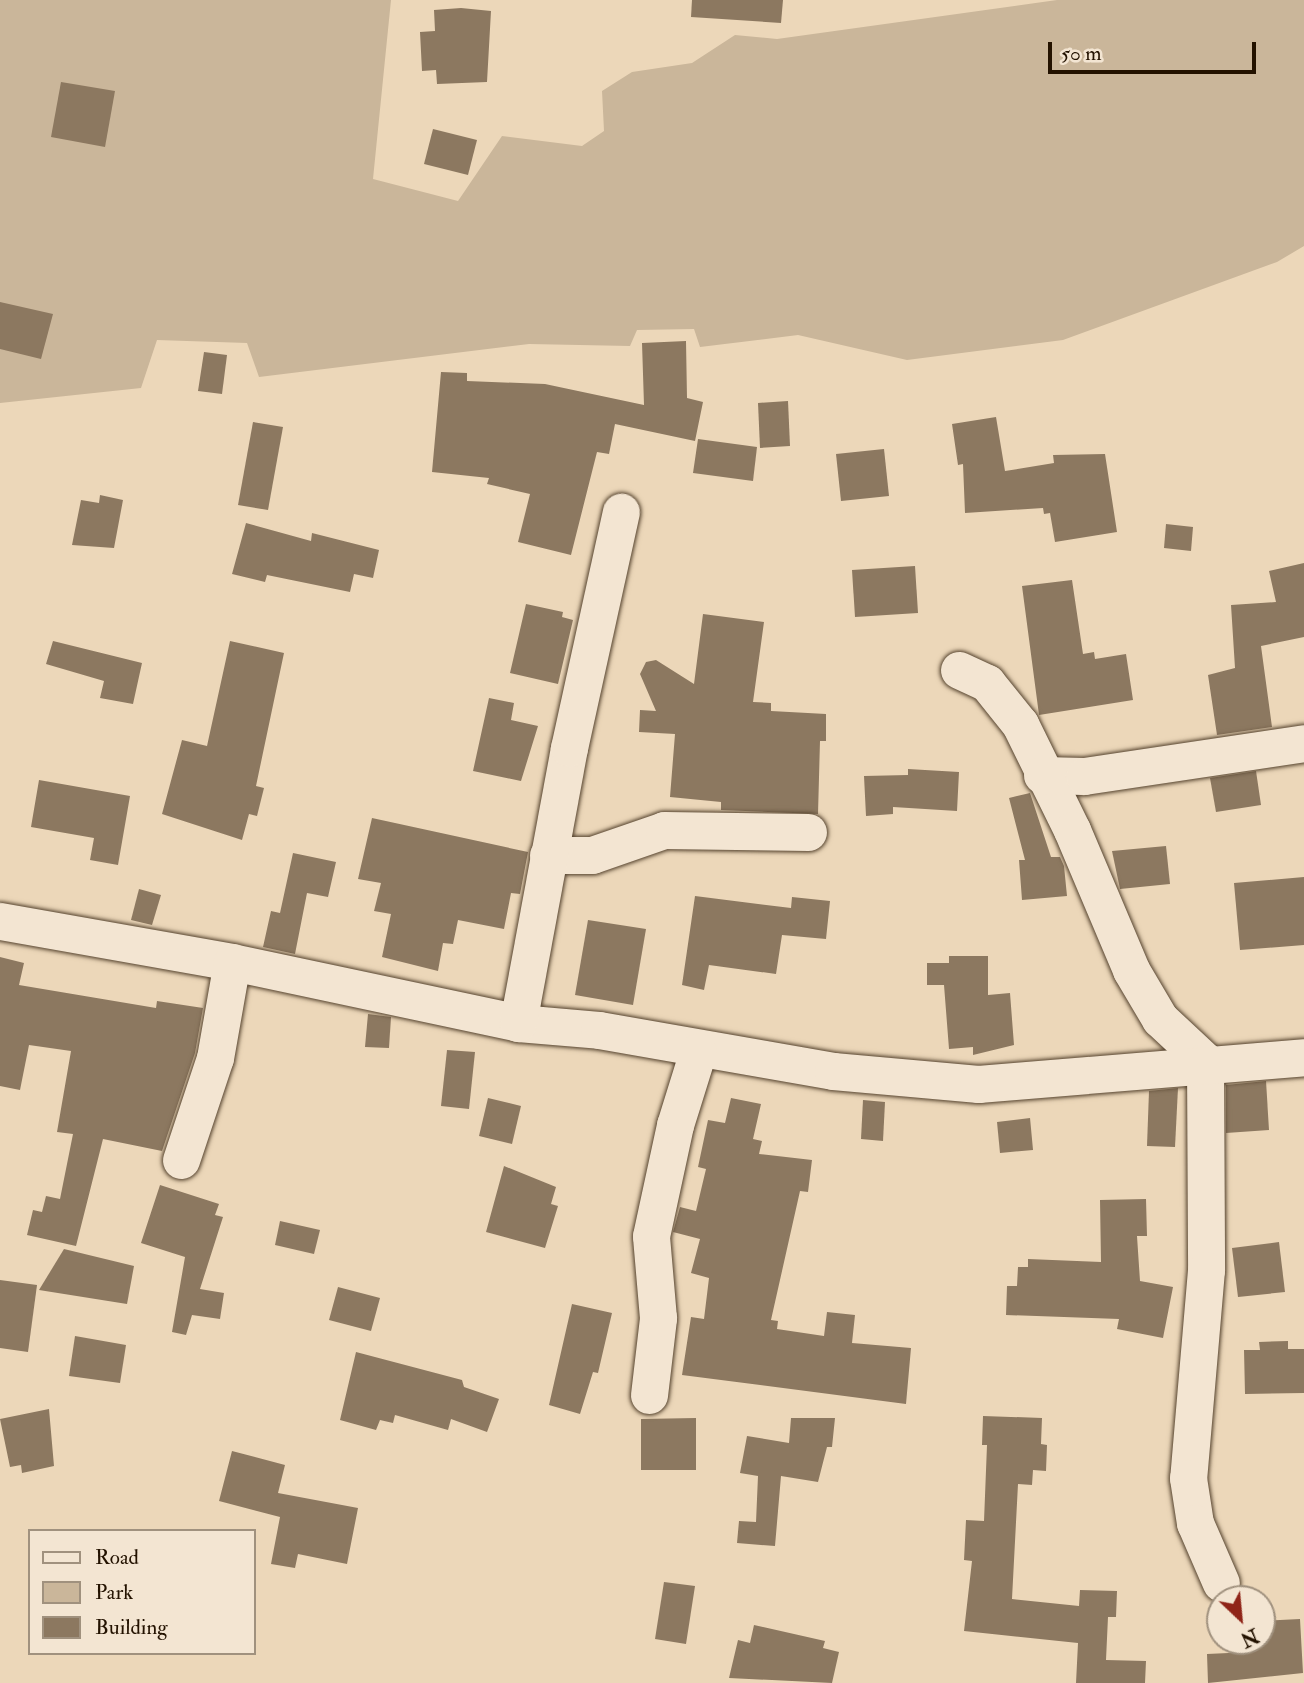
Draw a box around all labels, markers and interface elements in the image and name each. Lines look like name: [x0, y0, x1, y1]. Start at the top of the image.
scale bar: [1052, 28, 1260, 72]
text: 50 m: [1061, 40, 1102, 67]
legend: [28, 1529, 256, 1655]
text: Road: [95, 1544, 139, 1571]
text: Park: [95, 1579, 133, 1606]
north arrow: [1206, 1585, 1276, 1655]
text: Building: [95, 1614, 168, 1641]
text: N: [1236, 1623, 1262, 1652]

